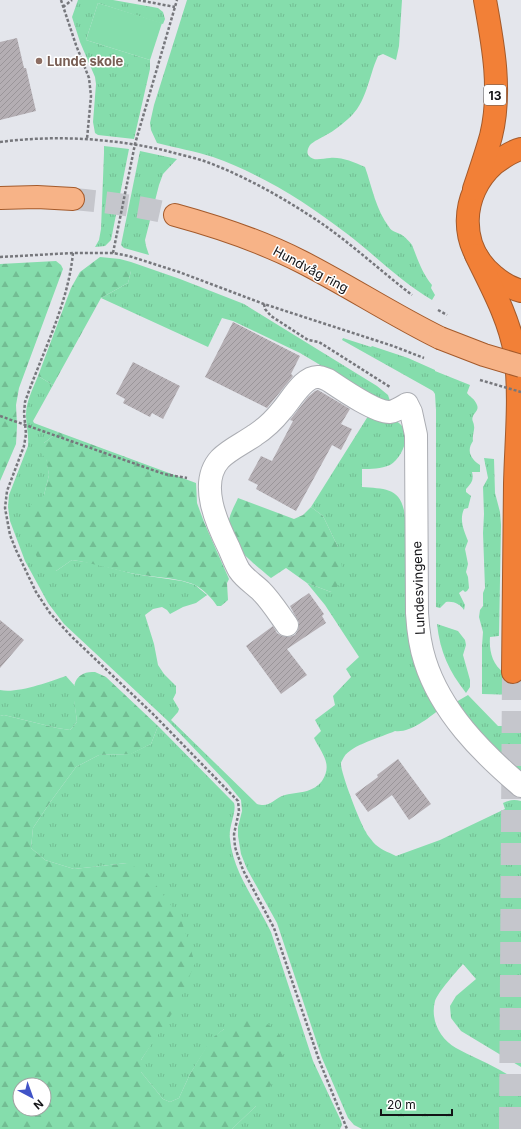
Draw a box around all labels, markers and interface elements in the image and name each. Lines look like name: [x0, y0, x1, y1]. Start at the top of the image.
place label: Lunde skole: [47, 53, 124, 69]
marker: Lunde skole: [34, 56, 44, 66]
road number: 13: [484, 85, 506, 105]
street label: Hundvåg ring: [271, 242, 351, 296]
street label: Lundesvingene: [408, 541, 428, 635]
north arrow: [12, 1077, 52, 1117]
scale bar: [381, 1091, 452, 1117]
text: N: [31, 1097, 46, 1113]
text: 20 m: [387, 1097, 416, 1112]

